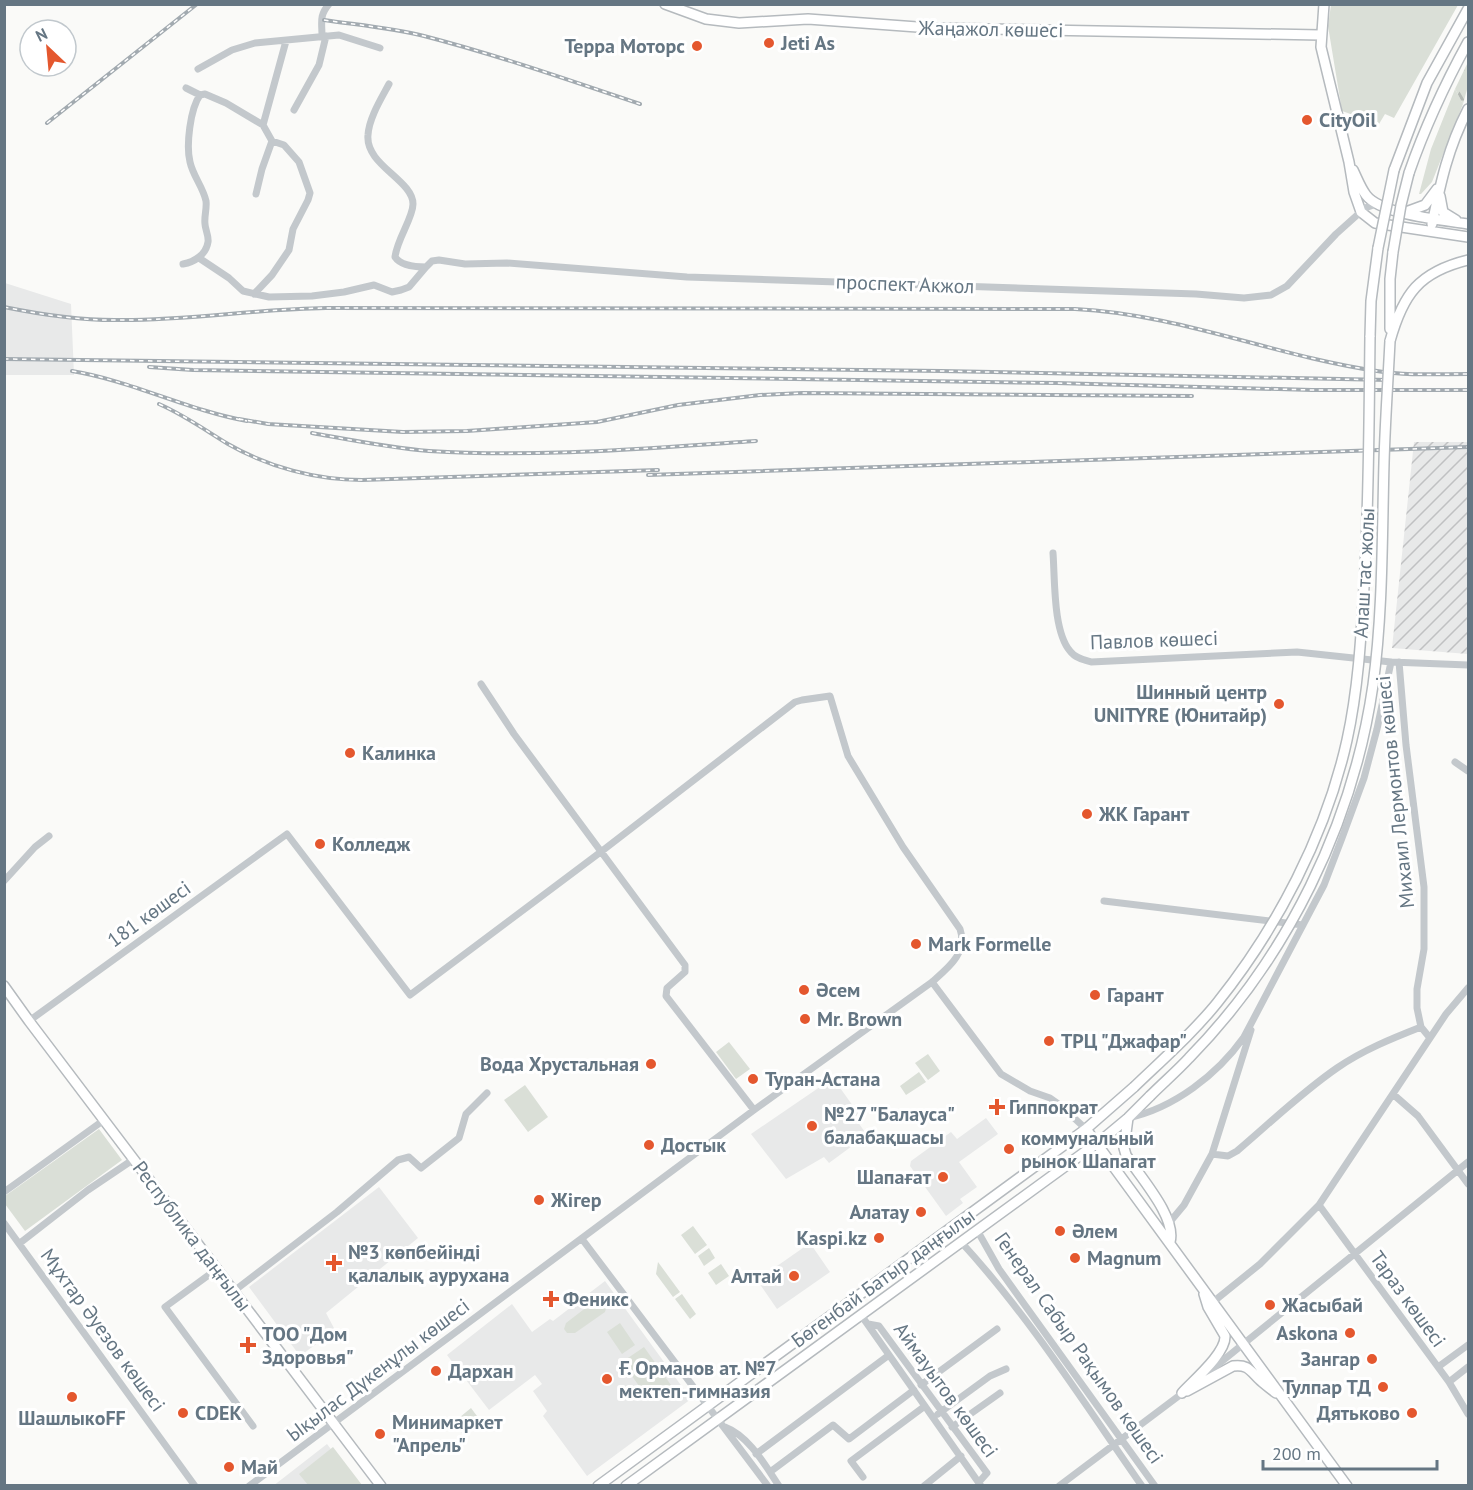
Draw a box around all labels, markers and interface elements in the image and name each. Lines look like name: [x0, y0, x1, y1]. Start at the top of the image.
street label: Жаңажол көшесі: [917, 15, 1064, 43]
north arrow: [18, 18, 78, 78]
text: N: [32, 23, 51, 46]
place label: Jeti As: [780, 30, 835, 56]
place label: Терра Моторс: [564, 33, 685, 59]
marker: Jeti As: [762, 36, 776, 50]
marker: Терра Моторс: [690, 39, 704, 53]
place label: CityOil: [1319, 107, 1376, 133]
marker: CityOil: [1300, 113, 1314, 127]
street label: проспект Акжол: [835, 269, 975, 299]
street label: Алаш тас жолы: [1348, 507, 1380, 639]
street label: Павлов көшесі: [1089, 625, 1219, 655]
street label: Михаил Лермонтов көшесі: [1370, 674, 1420, 910]
place label: Шинный центр UNITYRE (Юнитайр): [1094, 679, 1267, 728]
marker: Шинный центр UNITYRE (Юнитайр): [1272, 697, 1286, 711]
place label: Калинка: [362, 740, 436, 766]
marker: Калинка: [343, 746, 357, 760]
place label: ЖК Гарант: [1098, 801, 1190, 827]
marker: ЖК Гарант: [1080, 807, 1094, 821]
place label: Колледж: [332, 831, 410, 857]
marker: Колледж: [313, 837, 327, 851]
street label: 181 көшесі: [102, 875, 196, 953]
place label: Mark Formelle: [928, 931, 1051, 957]
marker: Mark Formelle: [909, 937, 923, 951]
place label: Әсем: [816, 977, 860, 1003]
place label: Гарант: [1107, 982, 1164, 1008]
marker: Әсем: [797, 983, 811, 997]
marker: Гарант: [1088, 988, 1102, 1002]
place label: Mr. Brown: [817, 1006, 902, 1032]
marker: Mr. Brown: [798, 1012, 812, 1026]
place label: ТРЦ "Джафар": [1061, 1028, 1187, 1054]
marker: ТРЦ "Джафар": [1042, 1034, 1056, 1048]
place label: Вода Хрустальная: [480, 1051, 639, 1077]
marker: Вода Хрустальная: [644, 1057, 658, 1071]
place label: Туран-Астана: [765, 1066, 881, 1092]
marker: Туран-Астана: [746, 1072, 760, 1086]
place label: Гиппократ: [1009, 1094, 1098, 1120]
marker: Гиппократ: [990, 1100, 1004, 1114]
place label: №27 "Балауса" балабақшасы: [824, 1101, 955, 1150]
marker: №27 "Балауса" балабақшасы: [805, 1119, 819, 1133]
place label: коммунальный рынок Шапагат: [1021, 1125, 1156, 1174]
place label: Достык: [661, 1132, 726, 1158]
marker: Достык: [642, 1138, 656, 1152]
marker: коммунальный рынок Шапагат: [1002, 1142, 1016, 1156]
street label: Республика даңғылы: [127, 1156, 257, 1316]
place label: Шапағат: [857, 1164, 932, 1190]
marker: Шапағат: [936, 1170, 950, 1184]
place label: Жiгер: [550, 1187, 602, 1213]
marker: Жiгер: [532, 1193, 546, 1207]
place label: Алатау: [849, 1199, 909, 1225]
street label: Бөгенбай Батыр даңғылы: [786, 1203, 980, 1353]
marker: Алатау: [914, 1205, 928, 1219]
place label: Әлем: [1072, 1218, 1118, 1244]
marker: Әлем: [1053, 1224, 1067, 1238]
place label: Kaspi.kz: [797, 1225, 867, 1251]
street label: Генерал Сабыр Рақымов көшесі: [989, 1227, 1169, 1469]
marker: Kaspi.kz: [872, 1231, 886, 1245]
place label: №3 көпбейінді қалалық аурухана: [348, 1239, 509, 1288]
street label: Мұхтар Әуезов көшесі: [35, 1243, 171, 1417]
place label: Magnum: [1087, 1245, 1161, 1271]
street label: Тараз көшесі: [1364, 1246, 1452, 1352]
marker: Magnum: [1068, 1251, 1082, 1265]
marker: №3 көпбейінді қалалық аурухана: [325, 1254, 343, 1272]
place label: Алтай: [731, 1263, 782, 1289]
marker: Алтай: [787, 1269, 801, 1283]
place label: Феникс: [563, 1286, 629, 1312]
marker: Феникс: [544, 1292, 558, 1306]
place label: Жасыбай: [1281, 1292, 1363, 1318]
street label: Ықылас Дүкенұлы көшесі: [281, 1293, 475, 1447]
marker: Жасыбай: [1263, 1298, 1277, 1312]
street label: Аймауытов көшесі: [888, 1317, 1004, 1463]
place label: Askona: [1276, 1320, 1338, 1346]
place label: ТОО "Дом Здоровья": [262, 1321, 354, 1370]
marker: Askona: [1343, 1326, 1357, 1340]
marker: ТОО "Дом Здоровья": [239, 1336, 257, 1354]
place label: Зангар: [1301, 1346, 1360, 1372]
marker: Зангар: [1365, 1352, 1379, 1366]
place label: Ғ. Орманов ат. №7 мектеп-гимназия: [619, 1355, 777, 1404]
place label: Дархан: [448, 1358, 513, 1384]
marker: Дархан: [429, 1364, 443, 1378]
marker: Ғ. Орманов ат. №7 мектеп-гимназия: [600, 1372, 614, 1386]
place label: Тулпар ТД: [1283, 1374, 1371, 1400]
marker: Тулпар ТД: [1376, 1380, 1390, 1394]
marker: ШашлыкoFF: [65, 1390, 79, 1404]
place label: CDEK: [195, 1400, 243, 1426]
place label: Дятьково: [1317, 1400, 1400, 1426]
place label: ШашлыкoFF: [18, 1405, 126, 1431]
marker: CDEK: [176, 1406, 190, 1420]
marker: Дятьково: [1405, 1406, 1419, 1420]
place label: Минимаркет "Апрель": [392, 1409, 503, 1458]
marker: Минимаркет "Апрель": [373, 1427, 387, 1441]
scale bar: [1263, 1433, 1437, 1471]
text: 200 m: [1272, 1442, 1321, 1465]
place label: Май: [241, 1454, 278, 1480]
marker: Май: [222, 1460, 236, 1474]

